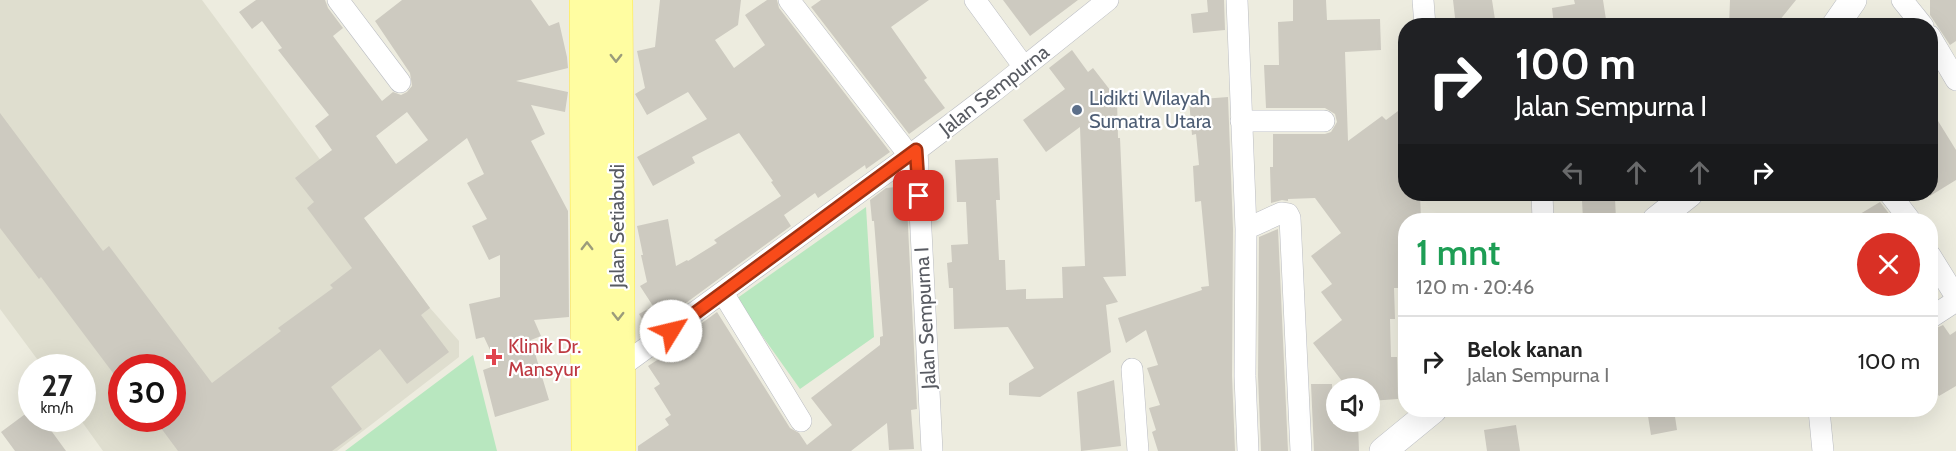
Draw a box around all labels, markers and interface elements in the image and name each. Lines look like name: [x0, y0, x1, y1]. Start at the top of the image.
text: 100 m: [1515, 38, 1636, 90]
street label: Jalan Sempurna: [934, 39, 1054, 141]
icon: right: [1416, 42, 1494, 120]
one-way arrow: [610, 54, 622, 63]
place label: Lidikti Wilayah Sumatra Utara: [1089, 86, 1212, 133]
text: Jalan Sempurna I: [1515, 90, 1707, 123]
marker: Lidikti Wilayah Sumatra Utara: [1070, 103, 1084, 117]
icon: left: [1557, 156, 1590, 189]
icon: ahead: [1620, 156, 1653, 189]
icon: ahead: [1683, 156, 1716, 189]
icon: right: [1746, 156, 1779, 189]
street label: Jalan Setiabudi: [605, 164, 629, 289]
pin: [893, 170, 944, 221]
icon: arrive: [902, 179, 935, 212]
text: 1 mnt: [1416, 230, 1500, 274]
button: close: [1857, 233, 1920, 296]
one-way arrow: [581, 241, 593, 250]
street label: Jalan Sempurna I: [909, 246, 941, 391]
text: 120 m · 20:46: [1416, 275, 1534, 299]
position arrow: [639, 299, 703, 363]
one-way arrow: [612, 312, 624, 321]
place label: Klinik Dr. Mansyur: [508, 334, 581, 381]
text: Belok kanan: [1467, 336, 1583, 363]
icon: right: [1416, 345, 1449, 378]
marker: Klinik Dr. Mansyur: [485, 348, 503, 366]
text: 100 m: [1858, 348, 1920, 375]
speed limit sign: 30: [108, 354, 186, 432]
text: Jalan Sempurna I: [1467, 363, 1609, 387]
text: 27: [41, 367, 73, 404]
map controls: [1326, 378, 1380, 432]
button: sound: [1326, 378, 1380, 432]
text: km/h: [41, 399, 73, 417]

